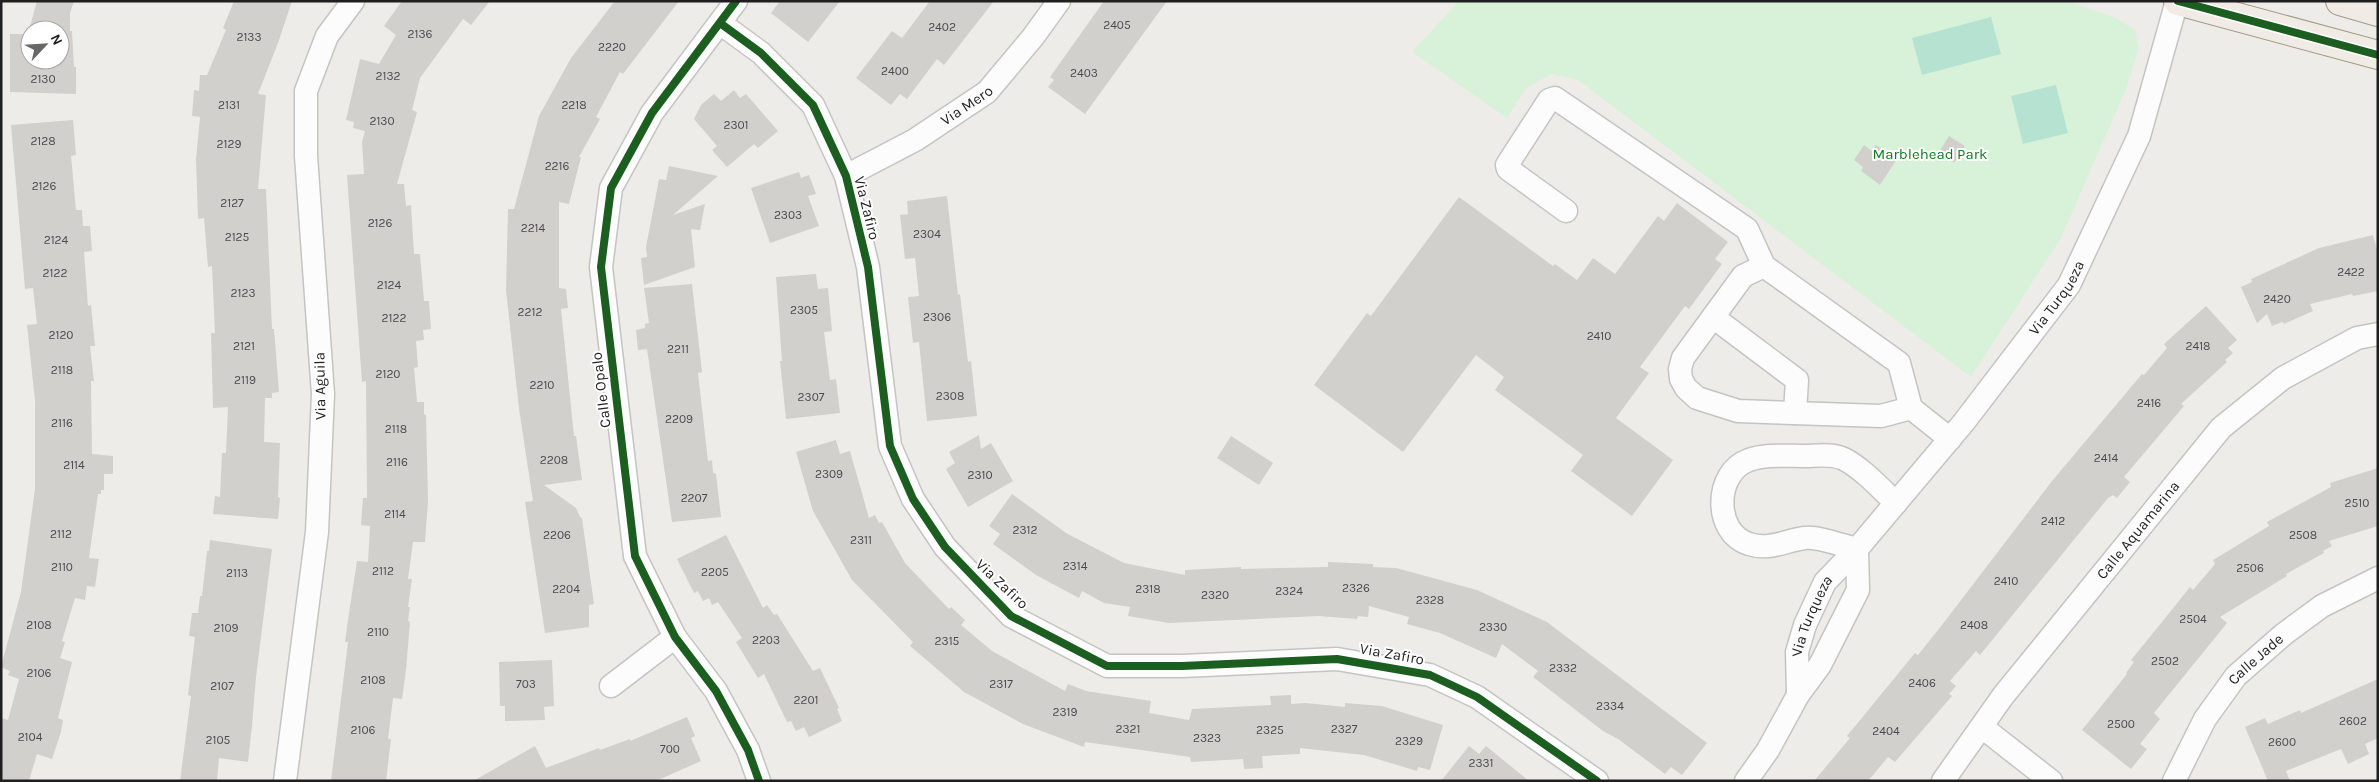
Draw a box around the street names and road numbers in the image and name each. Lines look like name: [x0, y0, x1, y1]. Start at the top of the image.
street label: Via Mero: [937, 82, 997, 129]
street label: Via Zafiro: [850, 174, 884, 242]
street label: Via Turqueza: [2025, 258, 2088, 339]
street label: Calle Opalo: [587, 351, 615, 429]
street label: Via Aguila: [310, 352, 330, 420]
street label: Calle Aquamarina: [2093, 477, 2183, 583]
street label: Via Zafiro: [972, 555, 1032, 613]
street label: Via Turqueza: [1788, 571, 1836, 657]
street label: Calle Jade: [2224, 630, 2287, 688]
street label: Via Zafiro: [1358, 639, 1426, 669]

